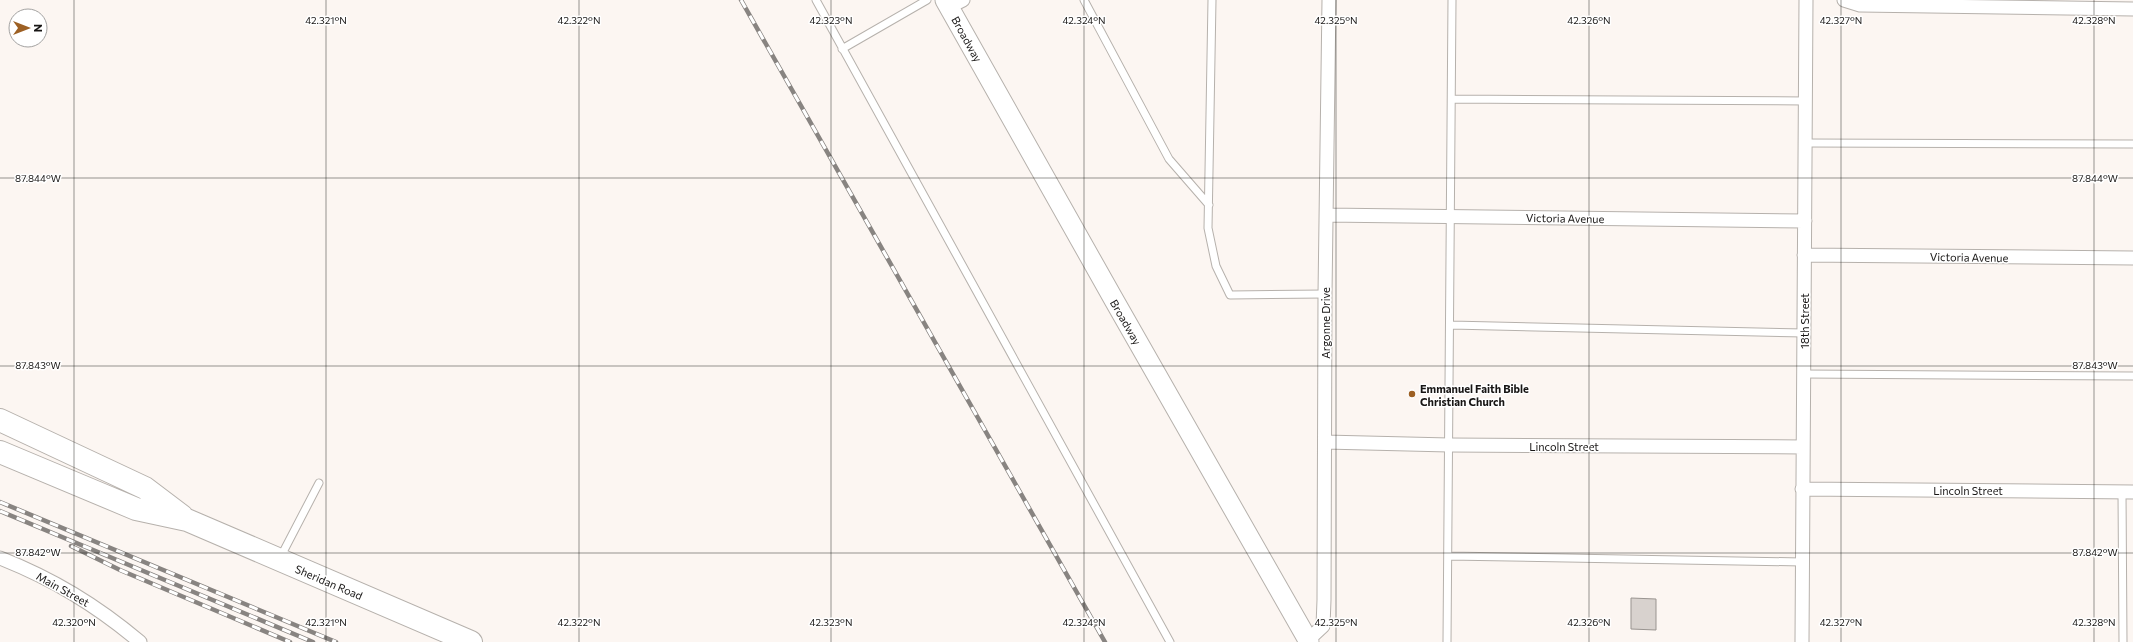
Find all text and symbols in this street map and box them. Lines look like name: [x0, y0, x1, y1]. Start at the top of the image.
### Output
north arrow: [8, 8, 48, 48]
text: 42.321°N: [305, 14, 347, 26]
text: 42.322°N: [558, 14, 600, 26]
text: 42.323°N: [810, 14, 852, 26]
street label: Broadway: [949, 14, 985, 64]
text: 42.324°N: [1062, 14, 1106, 26]
text: 42.325°N: [1315, 14, 1357, 26]
text: 42.326°N: [1567, 14, 1611, 26]
text: 42.327°N: [1820, 14, 1862, 26]
text: 42.328°N: [2072, 14, 2116, 26]
text: N: [32, 24, 45, 32]
text: 87.844°W: [15, 172, 61, 184]
text: 87.844°W: [2072, 172, 2118, 184]
street label: Victoria Avenue: [1526, 211, 1605, 225]
street label: Victoria Avenue: [1930, 250, 2009, 264]
street label: Argonne Drive: [1319, 287, 1332, 359]
street label: 18th Street: [1798, 293, 1811, 349]
street label: Broadway: [1108, 297, 1144, 347]
text: 87.843°W: [15, 359, 61, 371]
text: 87.843°W: [2072, 359, 2118, 371]
place label: Emmanuel Faith Bible Christian Church: [1420, 382, 1529, 408]
marker: Emmanuel Faith Bible Christian Church: [1407, 389, 1417, 399]
street label: Lincoln Street: [1529, 440, 1599, 453]
street label: Lincoln Street: [1933, 484, 2003, 497]
text: 87.842°W: [15, 546, 61, 558]
text: 87.842°W: [2072, 546, 2118, 558]
street label: Sheridan Road: [293, 562, 365, 602]
street label: Main Street: [34, 569, 92, 609]
text: 42.320°N: [52, 616, 96, 628]
text: 42.321°N: [305, 616, 347, 628]
text: 42.322°N: [558, 616, 600, 628]
text: 42.323°N: [810, 616, 852, 628]
text: 42.324°N: [1062, 616, 1106, 628]
text: 42.325°N: [1315, 616, 1357, 628]
text: 42.326°N: [1567, 616, 1611, 628]
text: 42.327°N: [1820, 616, 1862, 628]
text: 42.328°N: [2072, 616, 2116, 628]

